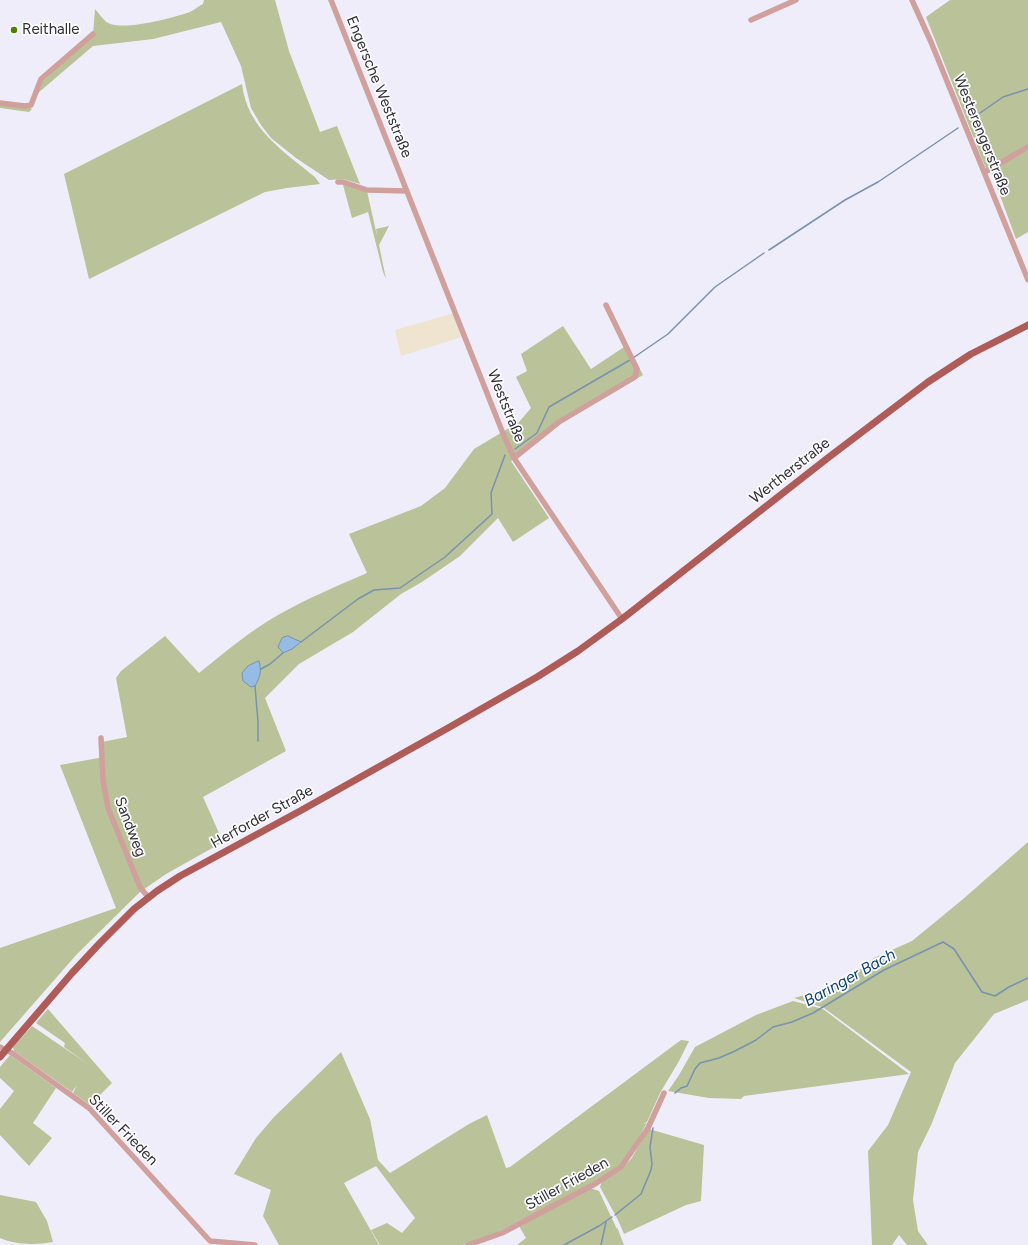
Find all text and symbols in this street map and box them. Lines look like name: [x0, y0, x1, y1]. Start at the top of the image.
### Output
street label: Engersche Weststraße: [342, 13, 416, 161]
place label: Reithalle: [22, 21, 80, 39]
marker: Reithalle: [9, 25, 19, 35]
street label: Westerengerstraße: [950, 72, 1014, 198]
street label: Weststraße: [483, 367, 529, 445]
street label: Wertherstraße: [746, 434, 834, 508]
street label: Herforder Straße: [208, 782, 316, 852]
street label: Sandweg: [110, 795, 150, 859]
water label: Baringer Bach: [801, 945, 899, 1011]
street label: Stiller Frieden: [85, 1091, 161, 1169]
street label: Stiller Frieden: [522, 1154, 612, 1214]

